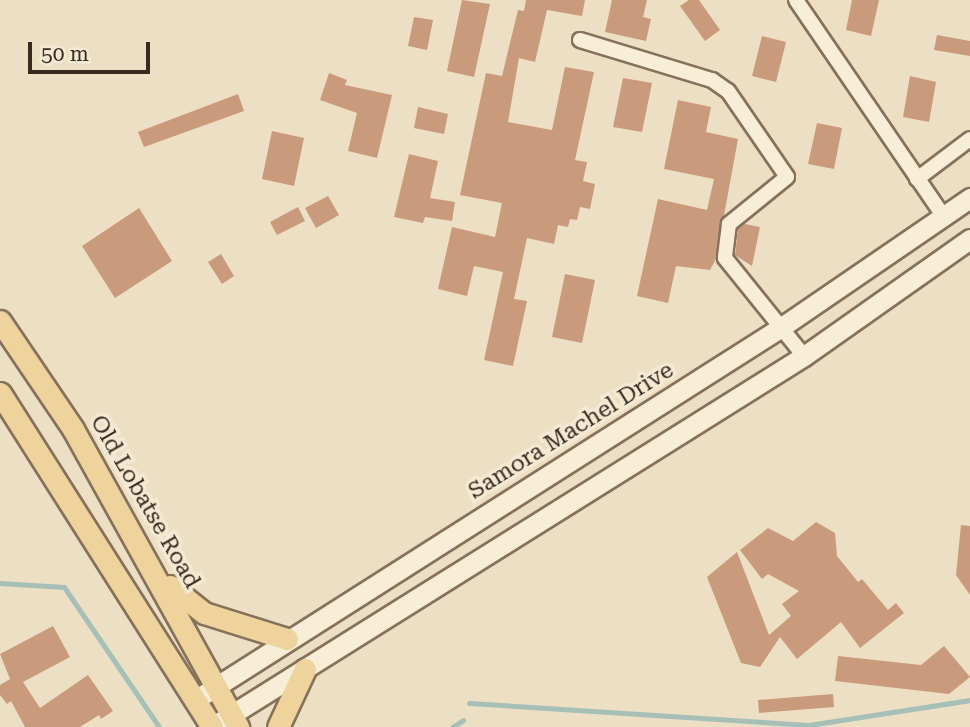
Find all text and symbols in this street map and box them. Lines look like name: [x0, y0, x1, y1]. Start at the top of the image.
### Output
scale bar: [32, 28, 154, 72]
text: 50 m: [41, 42, 89, 66]
street label: Samora Machel Drive: [463, 357, 679, 505]
street label: Old Lobatse Road: [84, 410, 206, 594]

